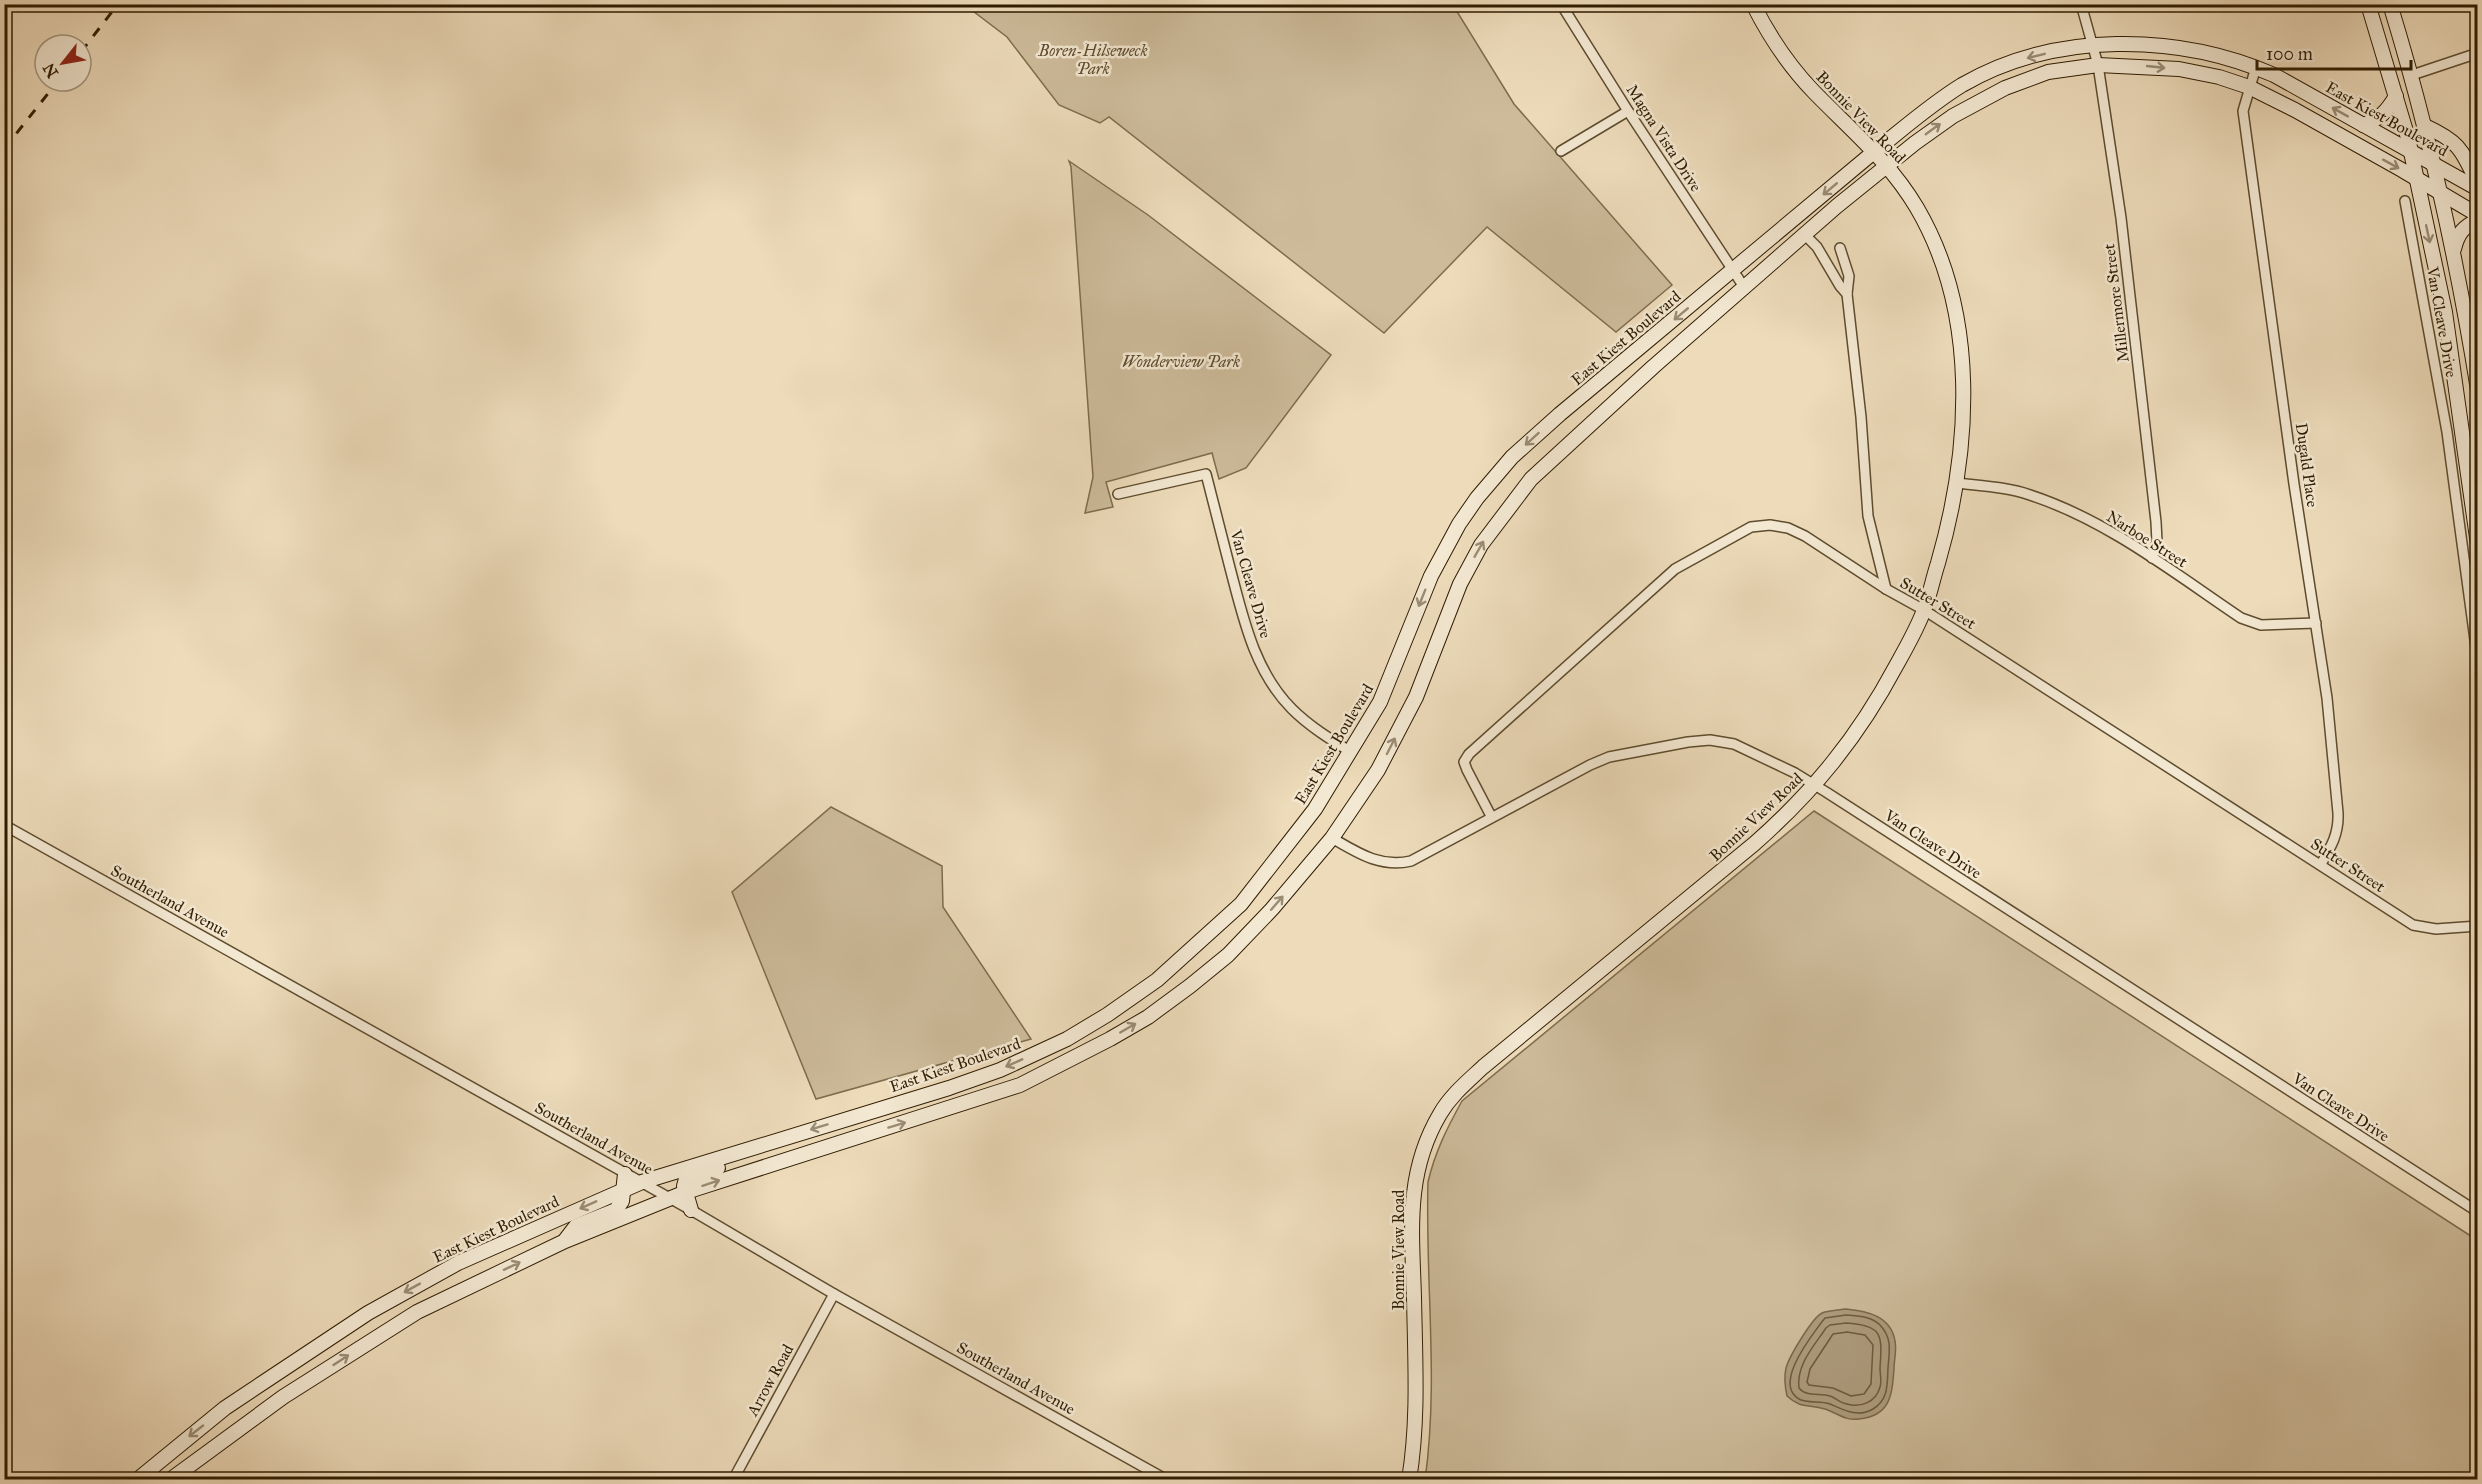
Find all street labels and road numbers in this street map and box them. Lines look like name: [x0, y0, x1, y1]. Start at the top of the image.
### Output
street label: Bonnie View Road: [1812, 67, 1910, 167]
street label: East Kiest Boulevard: [2322, 77, 2452, 161]
street label: Magna Vista Drive: [1621, 81, 1706, 196]
street label: Millermore Street: [2099, 242, 2133, 363]
street label: Van Cleave Drive: [2423, 264, 2461, 379]
street label: East Kiest Boulevard: [1567, 287, 1685, 389]
street label: Dugald Place: [2291, 422, 2322, 509]
street label: Narboe Street: [2103, 507, 2191, 572]
street label: Van Cleave Drive: [1226, 527, 1276, 641]
street label: Sutter Street: [1897, 573, 1980, 633]
street label: East Kiest Boulevard: [1291, 680, 1377, 808]
street label: Bonnie View Road: [1705, 769, 1807, 865]
street label: Van Cleave Drive: [1880, 805, 1985, 883]
street label: Sutter Street: [2307, 834, 2389, 896]
street label: Southerland Avenue: [108, 861, 233, 942]
street label: East Kiest Boulevard: [887, 1034, 1023, 1096]
street label: Van Cleave Drive: [2288, 1068, 2393, 1146]
street label: Southerland Avenue: [532, 1098, 657, 1179]
street label: Bonnie View Road: [1389, 1190, 1408, 1310]
street label: East Kiest Boulevard: [430, 1191, 562, 1267]
street label: Southerland Avenue: [954, 1338, 1079, 1419]
street label: Arrow Road: [742, 1341, 797, 1420]

